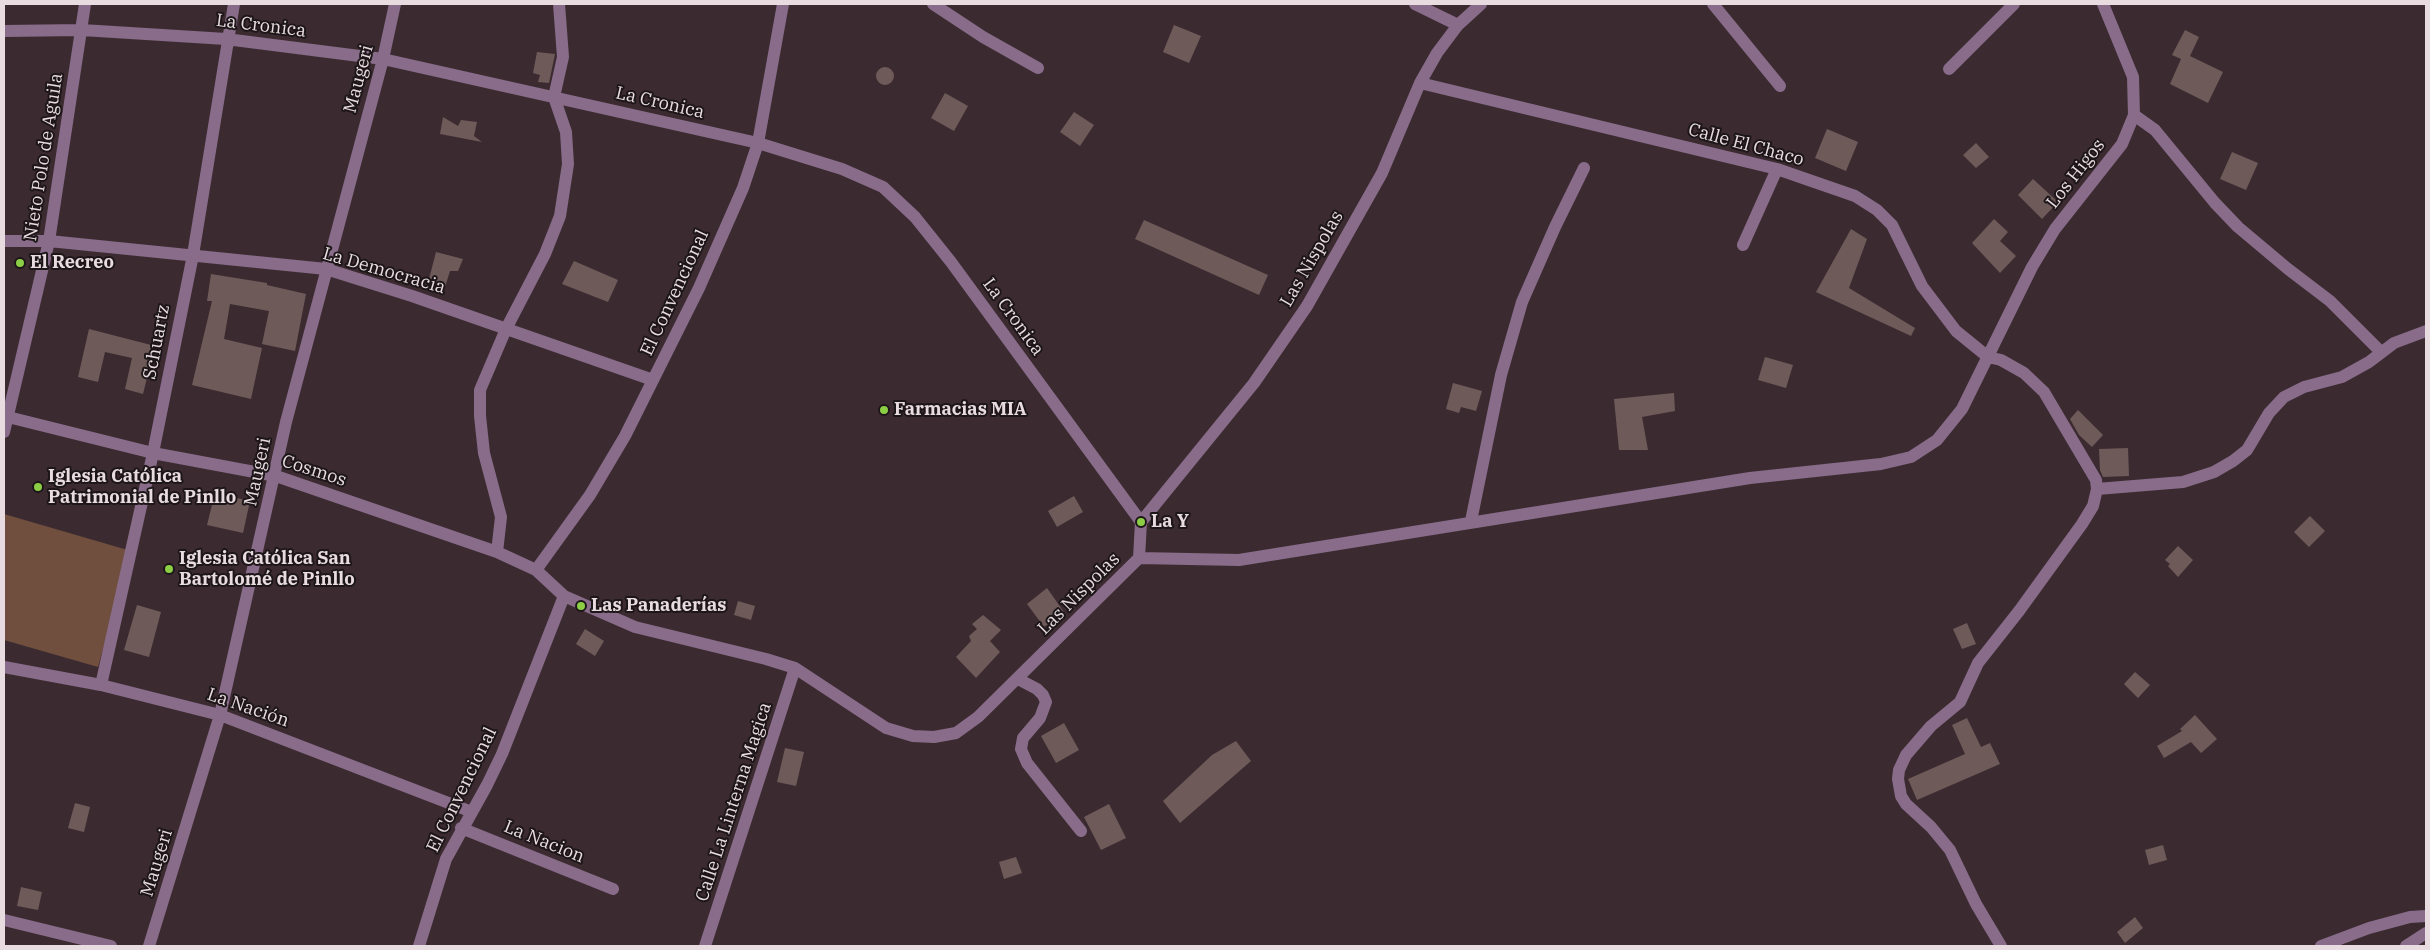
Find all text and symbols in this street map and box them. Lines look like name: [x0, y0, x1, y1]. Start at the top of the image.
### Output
street label: La Cronica: [215, 10, 307, 42]
street label: Maugeri: [340, 43, 378, 115]
street label: Nieto Polo de Aguila: [20, 71, 68, 243]
street label: La Cronica: [613, 82, 707, 124]
street label: Calle El Chaco: [1686, 119, 1806, 171]
street label: Los Higos: [2042, 135, 2110, 213]
street label: Las Nispolas: [1276, 207, 1348, 311]
street label: El Convencional: [636, 227, 714, 359]
street label: La Democracia: [320, 243, 448, 299]
place label: El Recreo: [30, 252, 114, 274]
marker: El Recreo: [14, 257, 26, 269]
street label: La Cronica: [978, 274, 1048, 360]
street label: Schuartz: [139, 303, 175, 381]
place label: Farmacias MIA: [894, 399, 1027, 421]
marker: Farmacias MIA: [878, 404, 890, 416]
street label: Maugeri: [240, 436, 276, 508]
street label: Cosmos: [279, 450, 349, 492]
place label: Iglesia Católica Patrimonial de Pinllo: [48, 466, 236, 508]
marker: Iglesia Católica Patrimonial de Pinllo: [32, 481, 44, 493]
place label: La Y: [1151, 511, 1189, 533]
marker: La Y: [1135, 516, 1147, 528]
place label: Iglesia Católica San Bartolomé de Pinllo: [179, 548, 355, 590]
street label: Las Nispolas: [1033, 548, 1125, 640]
marker: Iglesia Católica San Bartolomé de Pinllo: [163, 563, 175, 575]
place label: Las Panaderías: [591, 595, 726, 617]
marker: Las Panaderías: [575, 600, 587, 612]
street label: La Nación: [204, 684, 292, 732]
street label: Calle La Linterna Magica: [692, 700, 776, 904]
street label: El Convencional: [422, 724, 502, 856]
street label: La Nacion: [501, 816, 587, 868]
street label: Maugeri: [137, 827, 177, 899]

